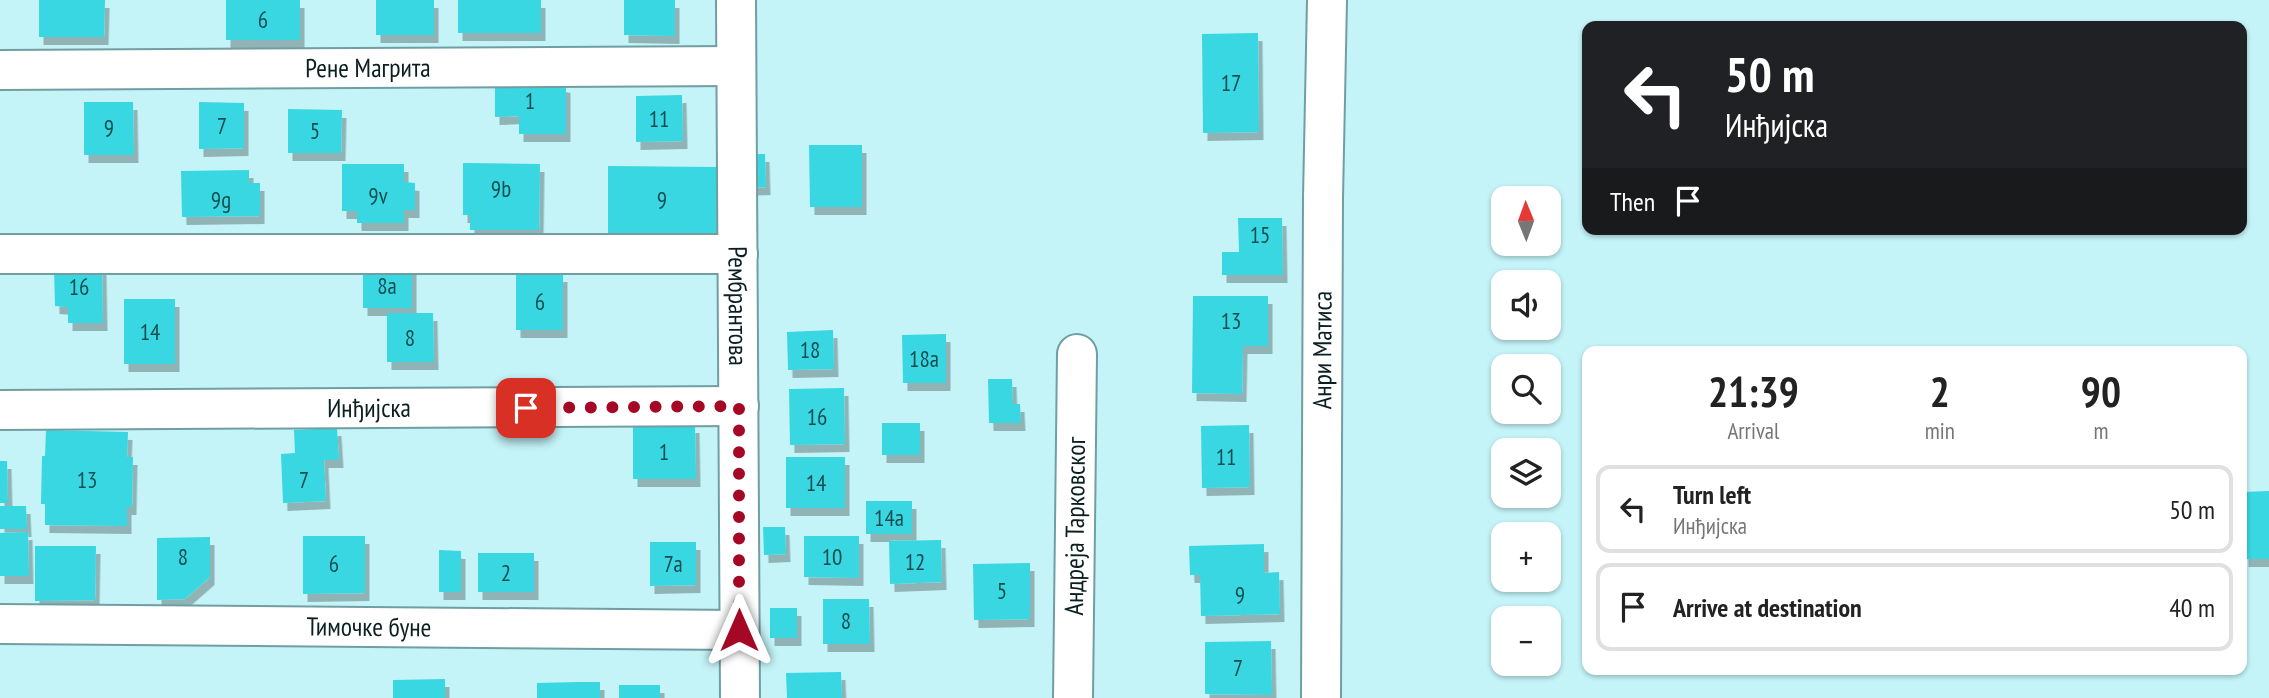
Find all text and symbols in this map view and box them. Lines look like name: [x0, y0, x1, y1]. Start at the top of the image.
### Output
house number: 6: [258, 5, 268, 34]
text: 50 m: [1725, 42, 1814, 106]
icon: left: [1610, 49, 1701, 140]
street label: Рене Магрита: [305, 51, 431, 84]
house number: 17: [1221, 68, 1241, 97]
house number: 1: [525, 86, 535, 115]
house number: 11: [649, 104, 669, 133]
text: Инђијска: [1725, 104, 1828, 146]
house number: 7: [217, 111, 227, 140]
house number: 9: [104, 113, 114, 142]
house number: 5: [310, 116, 320, 145]
house number: 9b: [491, 174, 511, 203]
house number: 9v: [368, 181, 388, 210]
icon: arrive: [1669, 182, 1707, 220]
house number: 9g: [211, 185, 231, 214]
house number: 9: [657, 185, 667, 214]
text: Then: [1610, 185, 1655, 218]
north arrow: [1491, 186, 1561, 256]
map controls: [1491, 186, 1561, 676]
house number: 15: [1250, 220, 1270, 249]
street label: Рембрантова: [721, 246, 755, 366]
button: sound: [1491, 270, 1561, 340]
house number: 8a: [377, 271, 397, 300]
house number: 16: [69, 272, 89, 301]
house number: 6: [535, 287, 545, 316]
street label: Анри Матиса: [1305, 291, 1339, 409]
house number: 13: [1221, 306, 1241, 335]
house number: 14: [140, 317, 160, 346]
house number: 8: [405, 323, 415, 352]
house number: 18: [800, 335, 820, 364]
house number: 18a: [909, 344, 939, 373]
button: search: [1491, 354, 1561, 424]
text: 21:39: [1708, 364, 1799, 419]
text: 2: [1930, 364, 1950, 419]
text: 90: [2081, 364, 2121, 419]
pin: [496, 378, 556, 438]
icon: arrive: [507, 389, 545, 427]
street label: Инђијска: [327, 391, 411, 424]
house number: 16: [807, 402, 827, 431]
text: Arrival: [1727, 416, 1779, 445]
text: min: [1925, 416, 1955, 445]
text: m: [2093, 416, 2108, 445]
street label: Андреја Тарковског: [1057, 436, 1092, 615]
house number: 1: [659, 437, 669, 466]
button: layers: [1491, 438, 1561, 508]
house number: 11: [1216, 442, 1236, 471]
house number: 13: [77, 465, 97, 494]
house number: 7: [299, 465, 309, 494]
house number: 14: [806, 468, 826, 497]
text: Turn left: [1673, 478, 1751, 511]
icon: left: [1614, 490, 1652, 528]
text: 50 m: [2169, 493, 2215, 526]
house number: 14a: [874, 503, 904, 532]
text: Инђијска: [1673, 511, 1747, 540]
button: +: [1491, 522, 1561, 592]
house number: 8: [178, 542, 188, 571]
house number: 10: [822, 542, 842, 571]
house number: 12: [905, 547, 925, 576]
house number: 6: [329, 549, 339, 578]
house number: 7a: [663, 549, 683, 578]
house number: 2: [501, 558, 511, 587]
house number: 5: [997, 576, 1007, 605]
house number: 9: [1235, 580, 1245, 609]
icon: arrive: [1614, 588, 1652, 626]
text: Arrive at destination: [1673, 591, 1862, 624]
text: 40 m: [2169, 591, 2215, 624]
position arrow: [702, 593, 776, 667]
house number: 8: [841, 606, 851, 635]
button: −: [1491, 606, 1561, 676]
street label: Тимочке буне: [306, 609, 432, 644]
house number: 7: [1233, 653, 1243, 682]

